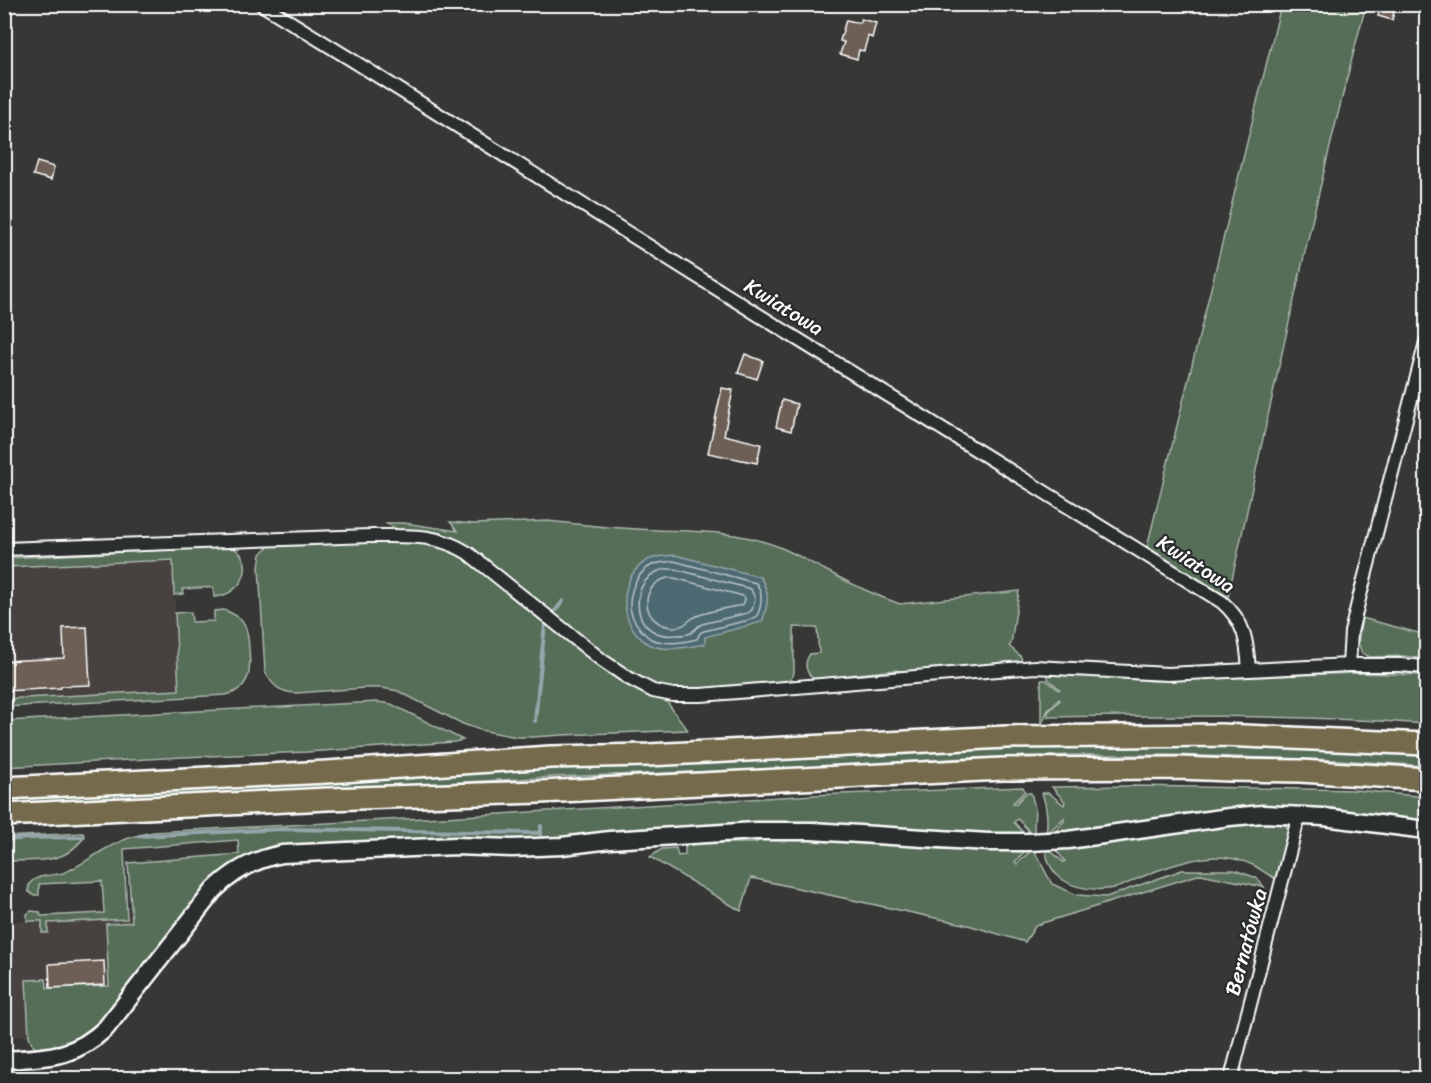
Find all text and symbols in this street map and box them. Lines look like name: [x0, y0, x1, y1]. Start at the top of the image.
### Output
street label: Kwiatowa: [737, 268, 832, 347]
street label: Kwiatowa: [1149, 524, 1244, 604]
street label: Bernatówka: [1213, 884, 1279, 1000]

